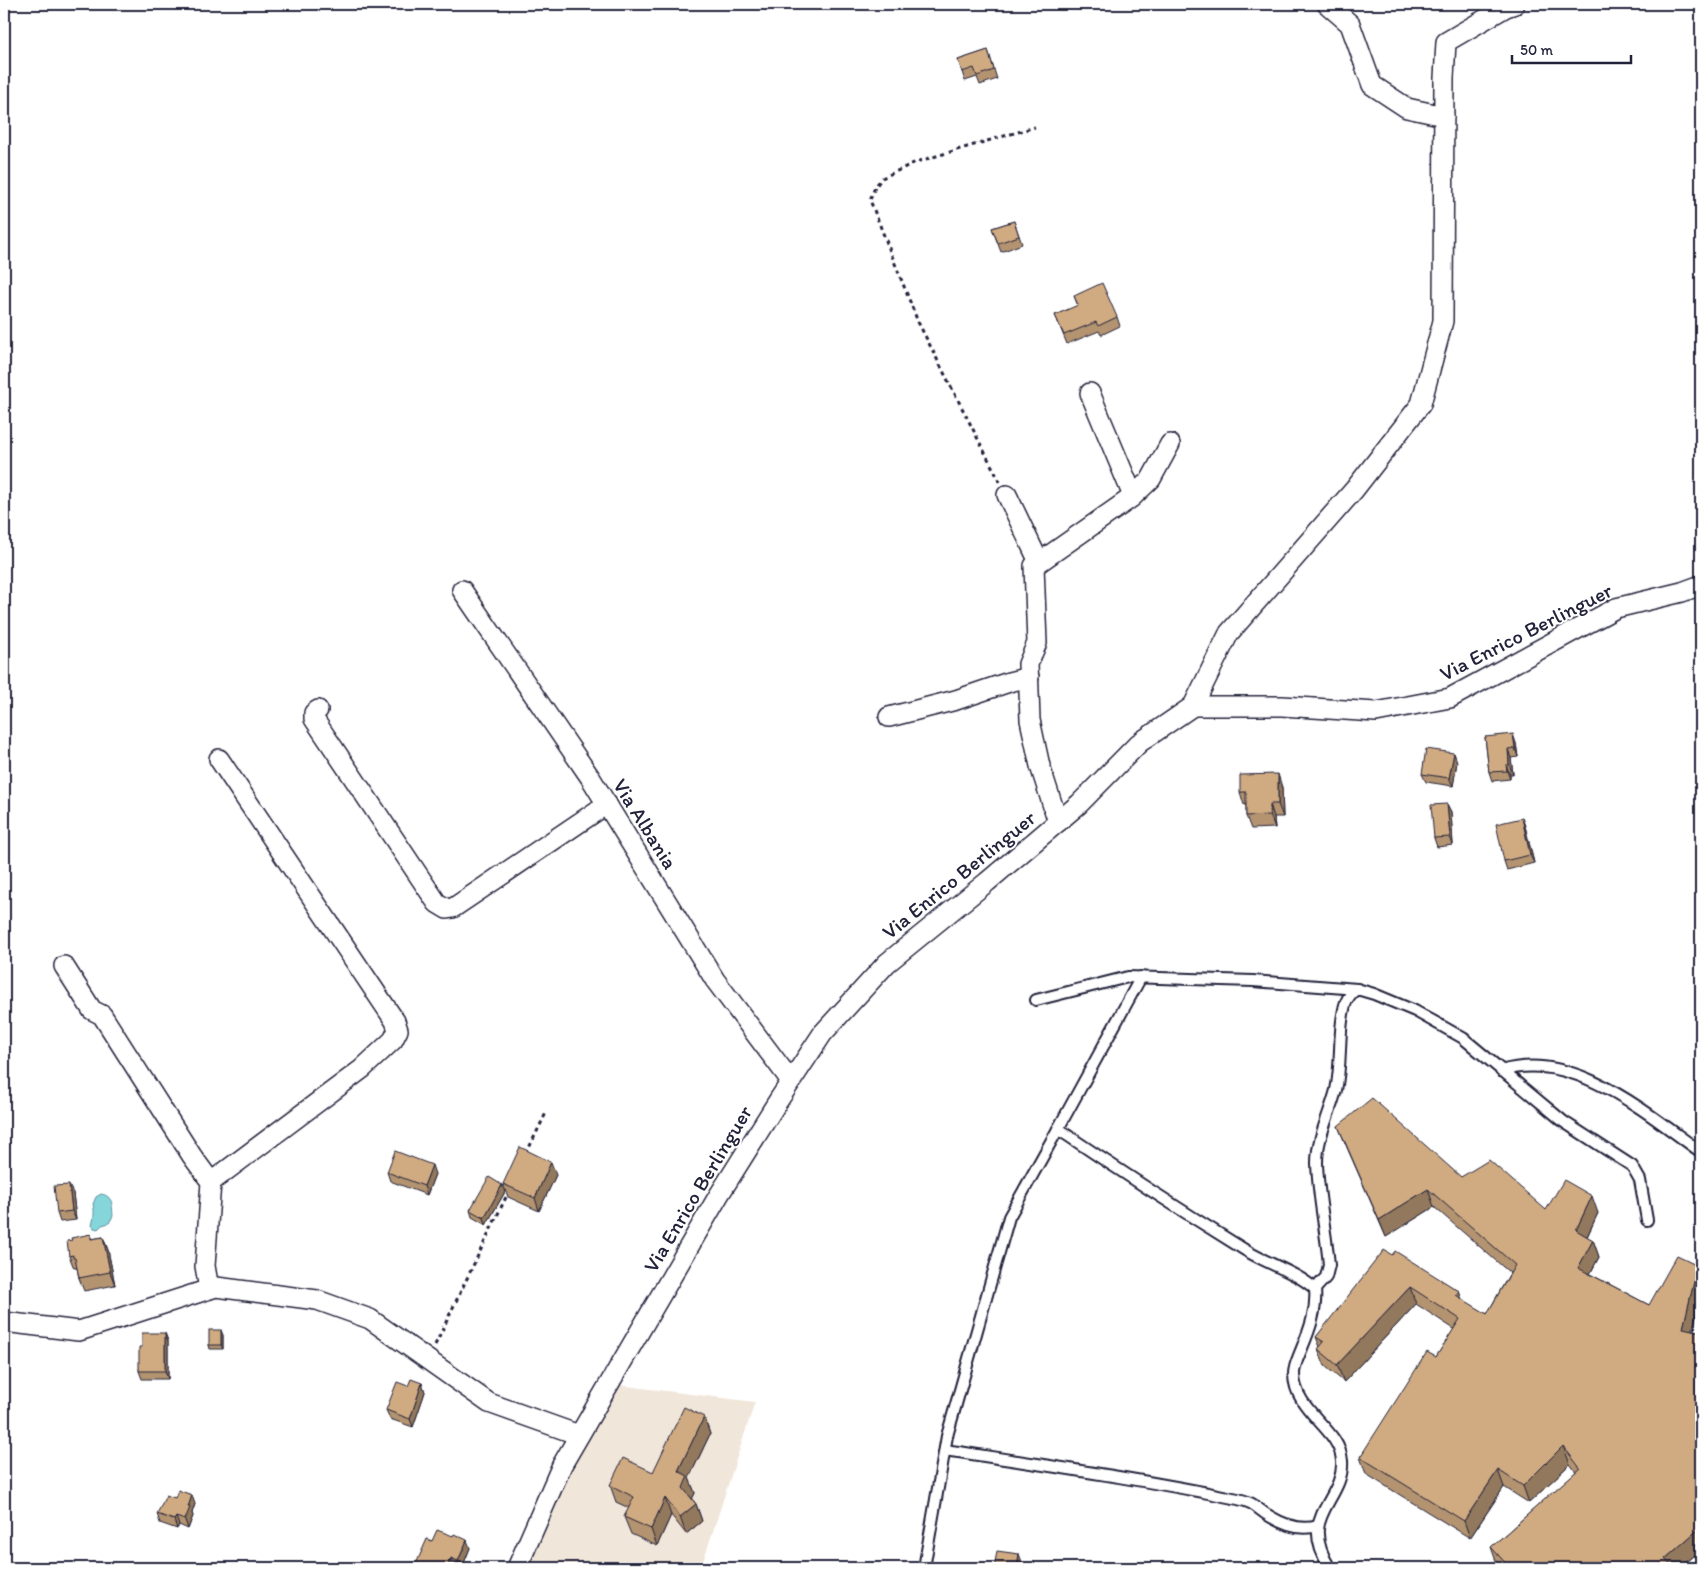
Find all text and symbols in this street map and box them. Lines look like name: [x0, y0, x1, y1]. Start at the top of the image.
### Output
scale bar: [1512, 32, 1631, 64]
text: 50 m: [1520, 41, 1553, 59]
street label: Via Enrico Berlinguer: [1435, 577, 1616, 686]
street label: Via Albania: [608, 774, 683, 873]
street label: Via Enrico Berlinguer: [877, 805, 1040, 944]
street label: Via Enrico Berlinguer: [638, 1101, 757, 1277]

